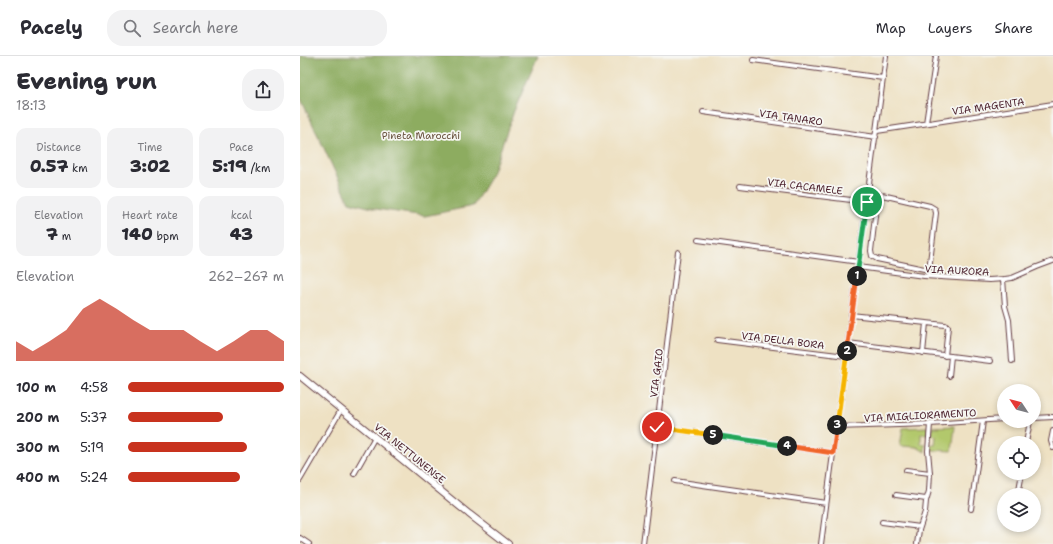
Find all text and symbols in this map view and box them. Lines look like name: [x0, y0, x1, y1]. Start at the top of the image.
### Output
search box: [107, 10, 387, 46]
text: Pacely: [20, 15, 83, 40]
icon: search: [121, 17, 143, 39]
text: Search here: [153, 18, 239, 38]
text: Map: [876, 19, 906, 37]
text: Layers: [928, 19, 972, 37]
text: Share: [994, 19, 1033, 37]
text: Evening run: [16, 67, 157, 96]
button: share: [242, 69, 284, 111]
street label: VIA MAGENTA: [951, 95, 1025, 118]
text: 18:13: [16, 97, 46, 114]
street label: VIA TANARO: [758, 107, 823, 128]
park label: Pineta Marocchi: [382, 129, 460, 142]
text: Distance: [36, 140, 81, 155]
text: Time: [137, 140, 163, 155]
text: Pace: [229, 140, 253, 155]
text: 0.57: [30, 155, 68, 177]
text: 3:02: [130, 155, 170, 177]
text: 5:19: [212, 155, 247, 177]
text: km: [68, 161, 88, 176]
text: /km: [247, 161, 270, 176]
street label: VIA CACAMELE: [767, 175, 843, 198]
pin: [850, 185, 884, 219]
icon: arrive: [856, 191, 878, 213]
text: Elevation: [34, 208, 83, 223]
text: Heart rate: [122, 208, 178, 223]
text: kcal: [231, 208, 252, 223]
text: 7: [46, 223, 58, 245]
text: 140: [121, 223, 153, 245]
text: 43: [230, 223, 253, 245]
text: m: [58, 229, 71, 244]
text: bpm: [153, 229, 179, 244]
street label: VIA AURORA: [924, 262, 990, 279]
pin: 1: [847, 266, 867, 286]
text: Elevation: [16, 268, 74, 285]
text: 262–267 m: [208, 268, 284, 285]
text: 1: [854, 268, 860, 283]
street label: VIA DELLA BORA: [741, 329, 825, 352]
pin: 2: [837, 341, 857, 361]
text: 2: [843, 343, 851, 358]
street label: VIA GAIO: [647, 348, 666, 398]
text: 100 m: [16, 379, 56, 396]
text: 4:58: [80, 379, 109, 396]
north arrow: [997, 384, 1041, 428]
map controls: [997, 384, 1041, 532]
street label: VIA MIGLIORAMENTO: [864, 406, 976, 425]
text: 200 m: [16, 409, 59, 426]
text: 5:37: [80, 409, 107, 426]
pin: [640, 410, 674, 444]
pin: 3: [827, 415, 847, 435]
icon: check: [646, 416, 668, 438]
text: 3: [833, 417, 841, 432]
street label: VIA NETTUNENSE: [371, 421, 448, 486]
pin: 5: [703, 425, 723, 445]
text: 5: [710, 427, 716, 442]
pin: 4: [777, 436, 797, 456]
button: locate: [997, 436, 1041, 480]
text: 4: [783, 438, 791, 453]
text: 300 m: [16, 439, 60, 456]
text: 5:19: [80, 439, 104, 456]
text: 400 m: [16, 469, 60, 486]
text: 5:24: [80, 469, 108, 486]
button: layers: [997, 488, 1041, 532]

